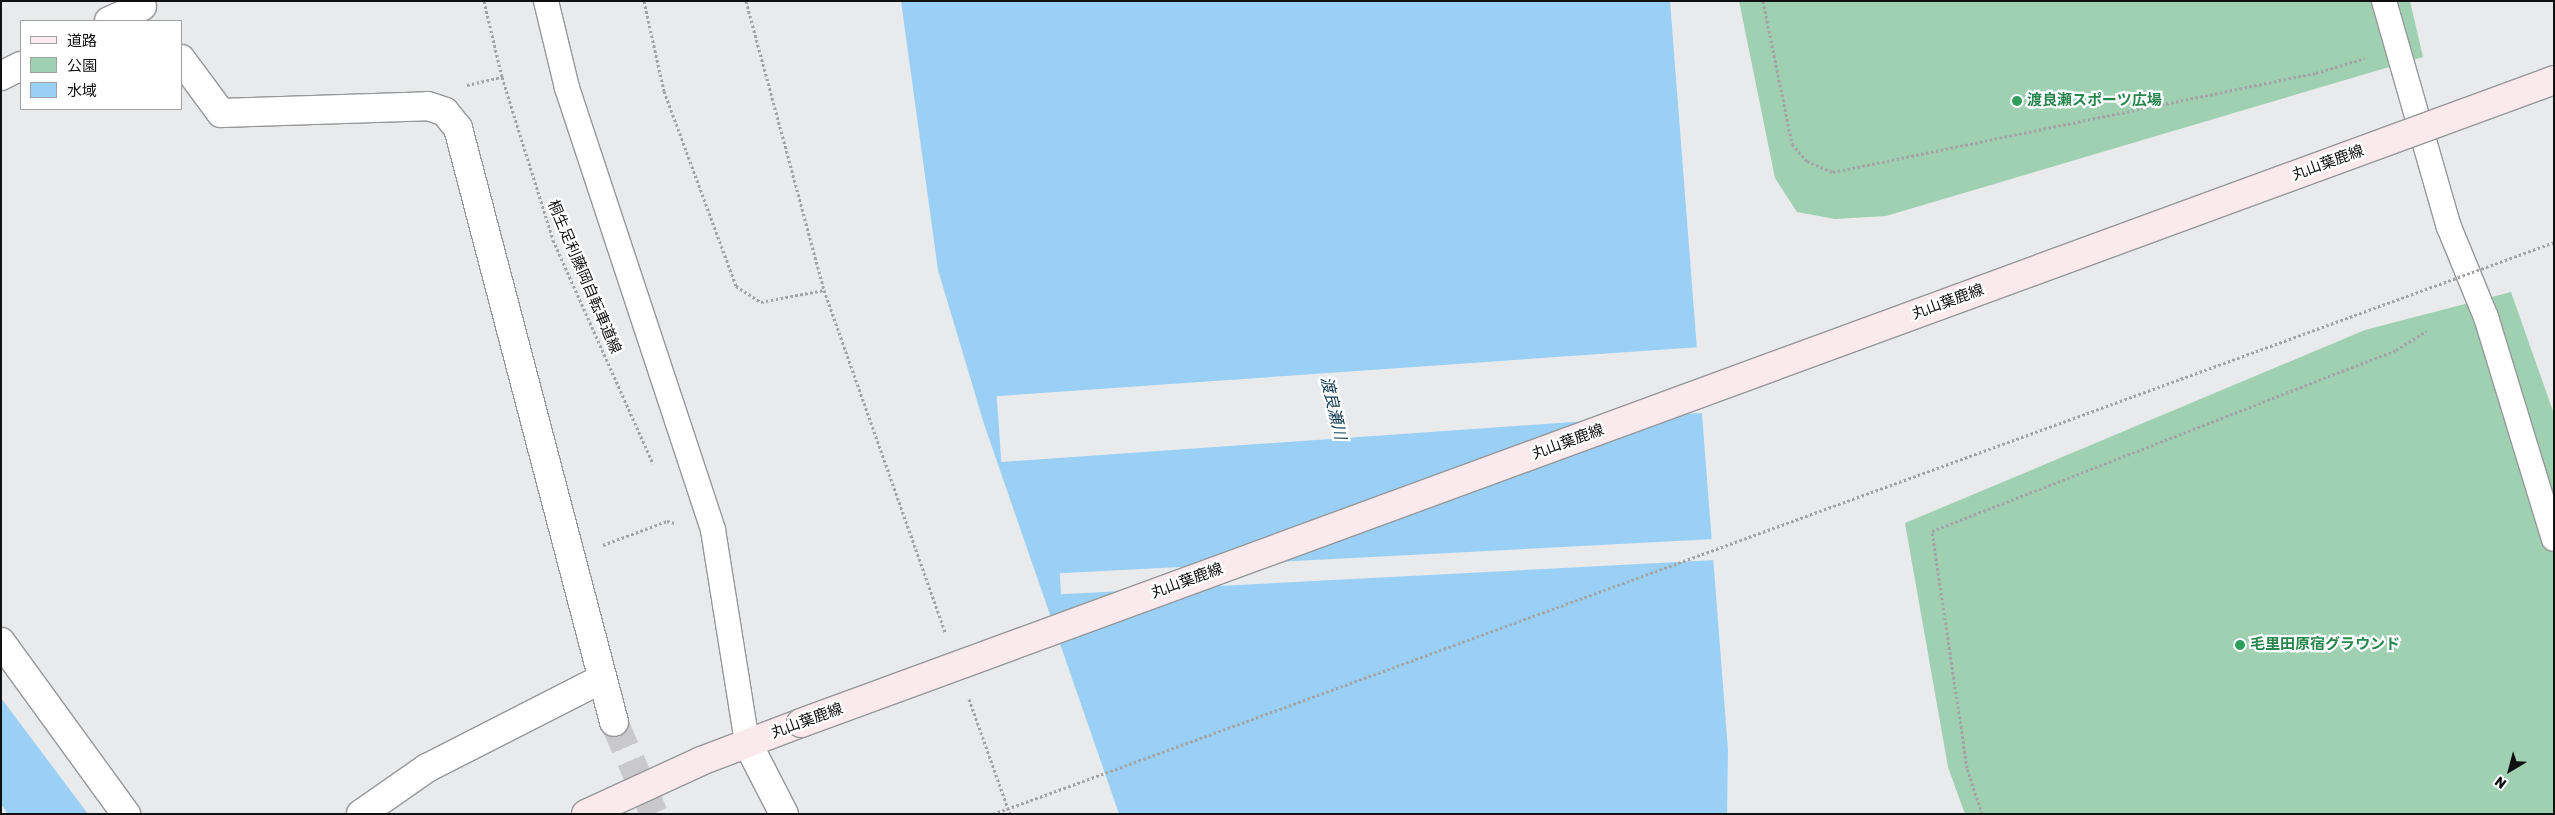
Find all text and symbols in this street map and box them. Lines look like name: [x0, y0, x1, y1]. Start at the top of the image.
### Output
legend: [20, 20, 182, 110]
text: 道路: [67, 32, 97, 50]
text: 公園: [67, 57, 97, 75]
text: 水域: [67, 82, 97, 100]
place label: 渡良瀬スポーツ広場: [2027, 92, 2162, 110]
marker: 渡良瀬スポーツ広場: [2011, 95, 2023, 107]
street label: 丸山葉鹿線: [2290, 142, 2366, 184]
street label: 桐生足利藤岡自転車道線: [543, 198, 625, 356]
street label: 丸山葉鹿線: [1910, 281, 1986, 323]
water label: 渡良瀬川: [1316, 375, 1350, 441]
street label: 丸山葉鹿線: [1530, 421, 1606, 463]
street label: 丸山葉鹿線: [1149, 560, 1225, 602]
place label: 毛里田原宿グラウンド: [2250, 636, 2400, 654]
marker: 毛里田原宿グラウンド: [2234, 639, 2246, 651]
street label: 丸山葉鹿線: [769, 700, 845, 742]
north arrow: [2485, 745, 2535, 795]
text: N: [2492, 773, 2510, 792]

